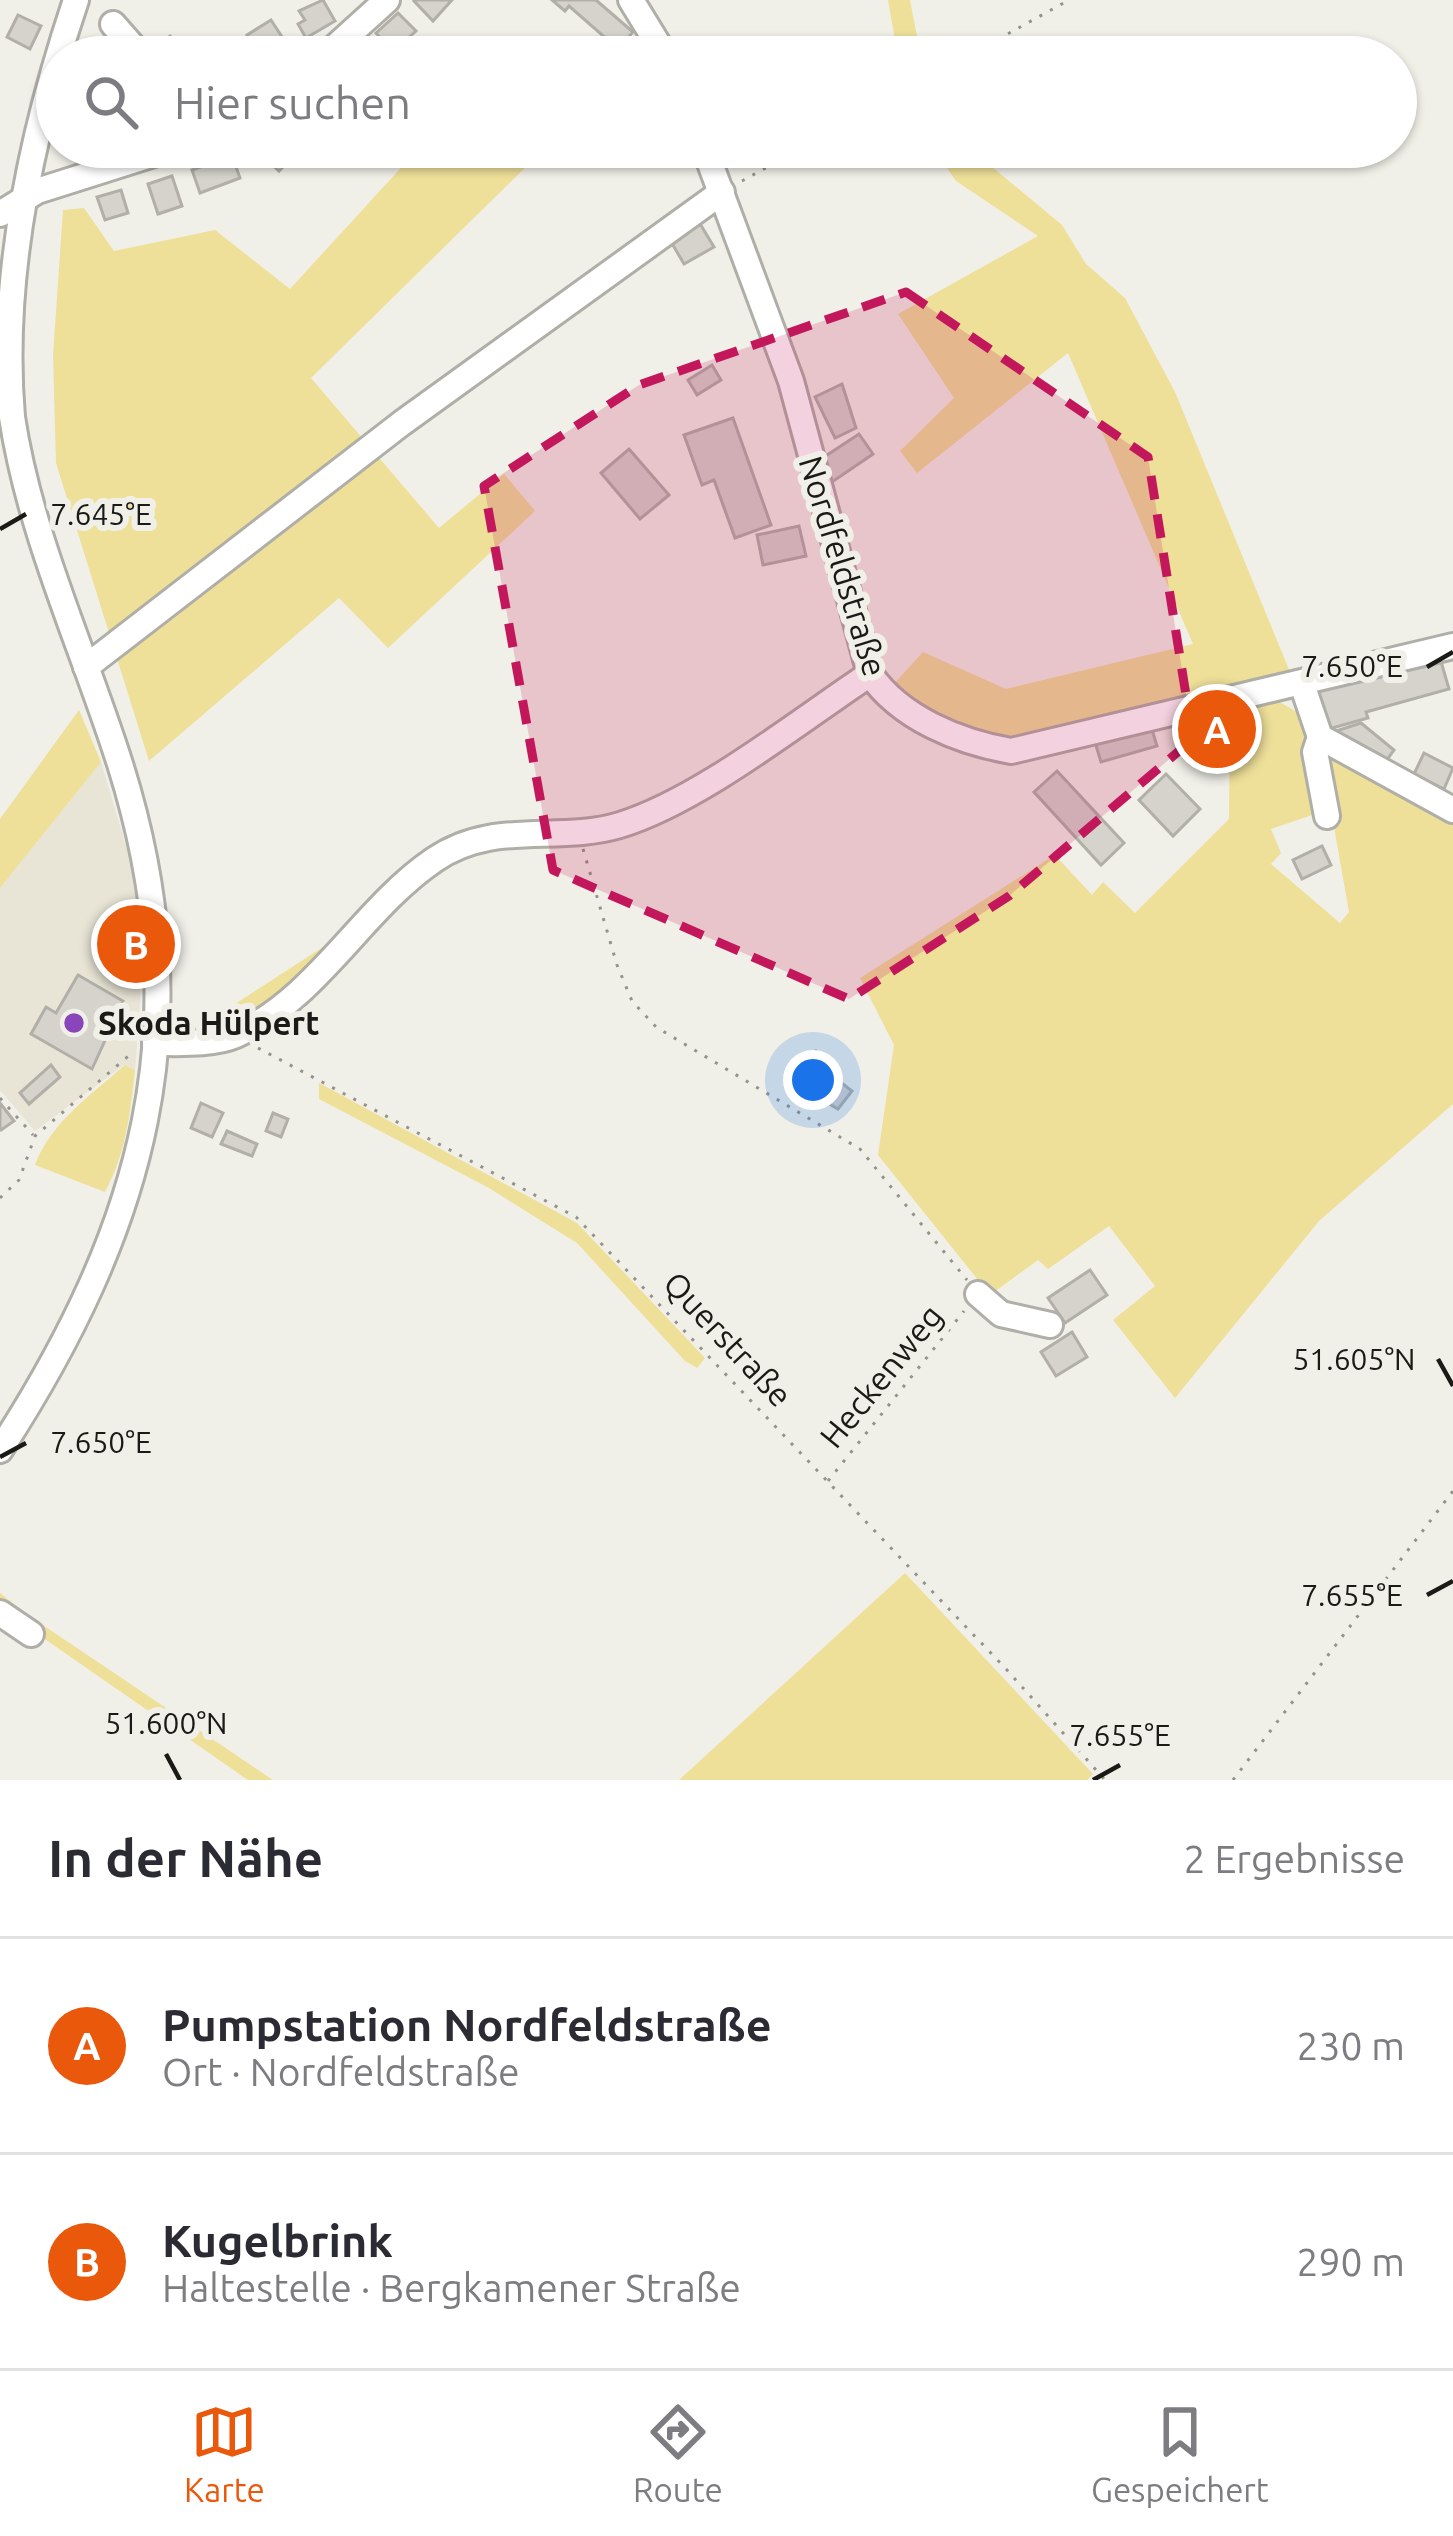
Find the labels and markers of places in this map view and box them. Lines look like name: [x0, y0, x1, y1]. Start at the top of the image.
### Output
pin: A: [1178, 684, 1256, 774]
pin: B: [97, 899, 175, 989]
place label: Skoda Hülpert: [98, 1004, 319, 1041]
marker: Skoda Hülpert: [61, 1010, 87, 1036]

